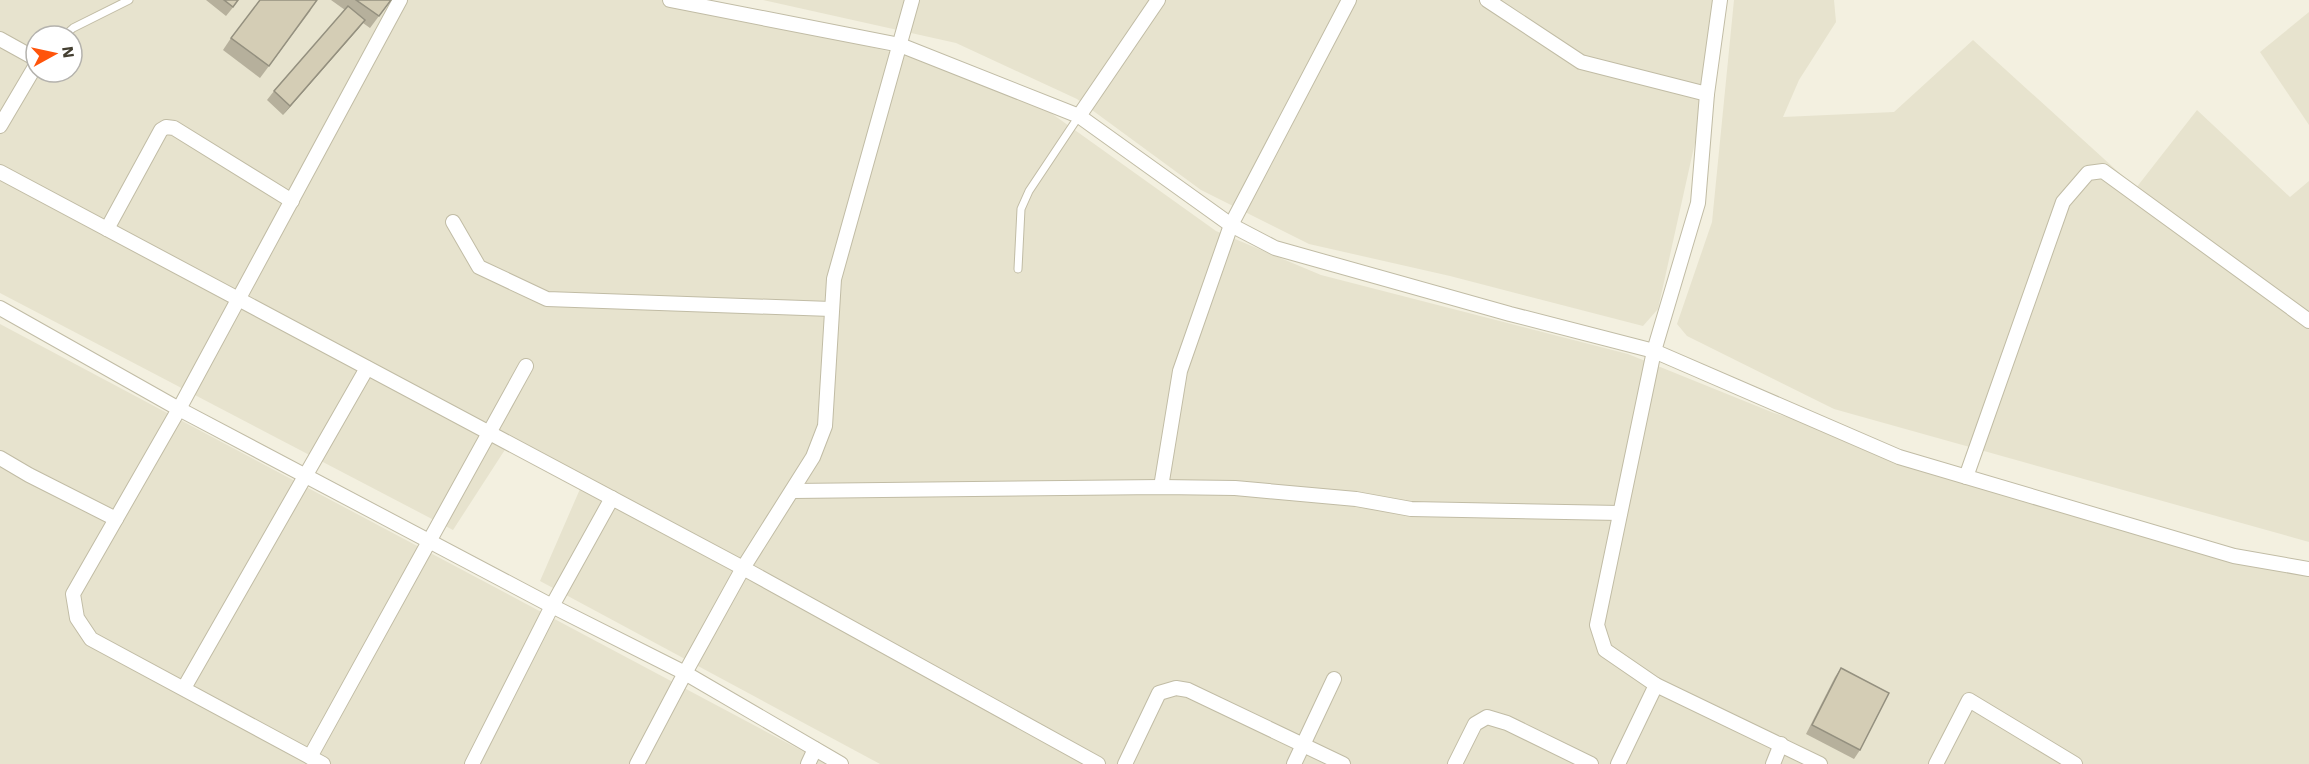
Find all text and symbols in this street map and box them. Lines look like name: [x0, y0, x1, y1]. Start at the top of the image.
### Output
north arrow: [24, 24, 84, 84]
text: N: [58, 45, 79, 59]

